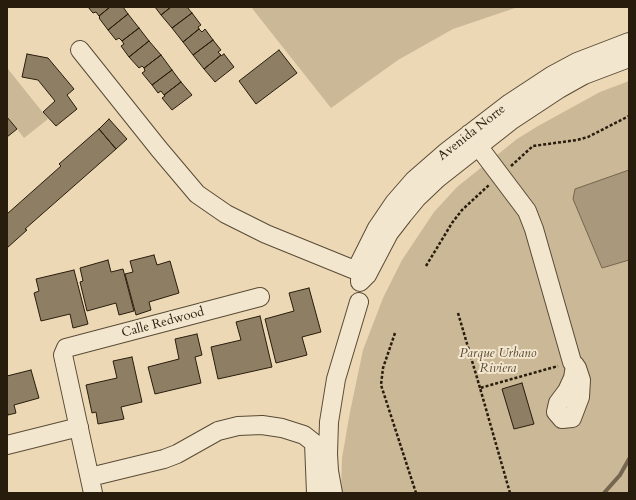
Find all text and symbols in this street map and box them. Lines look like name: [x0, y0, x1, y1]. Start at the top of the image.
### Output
street label: Avenida Norte: [435, 102, 509, 164]
street label: Calle Redwood: [120, 304, 206, 342]
park label: Parque Urbano Riviera: [459, 346, 537, 377]

